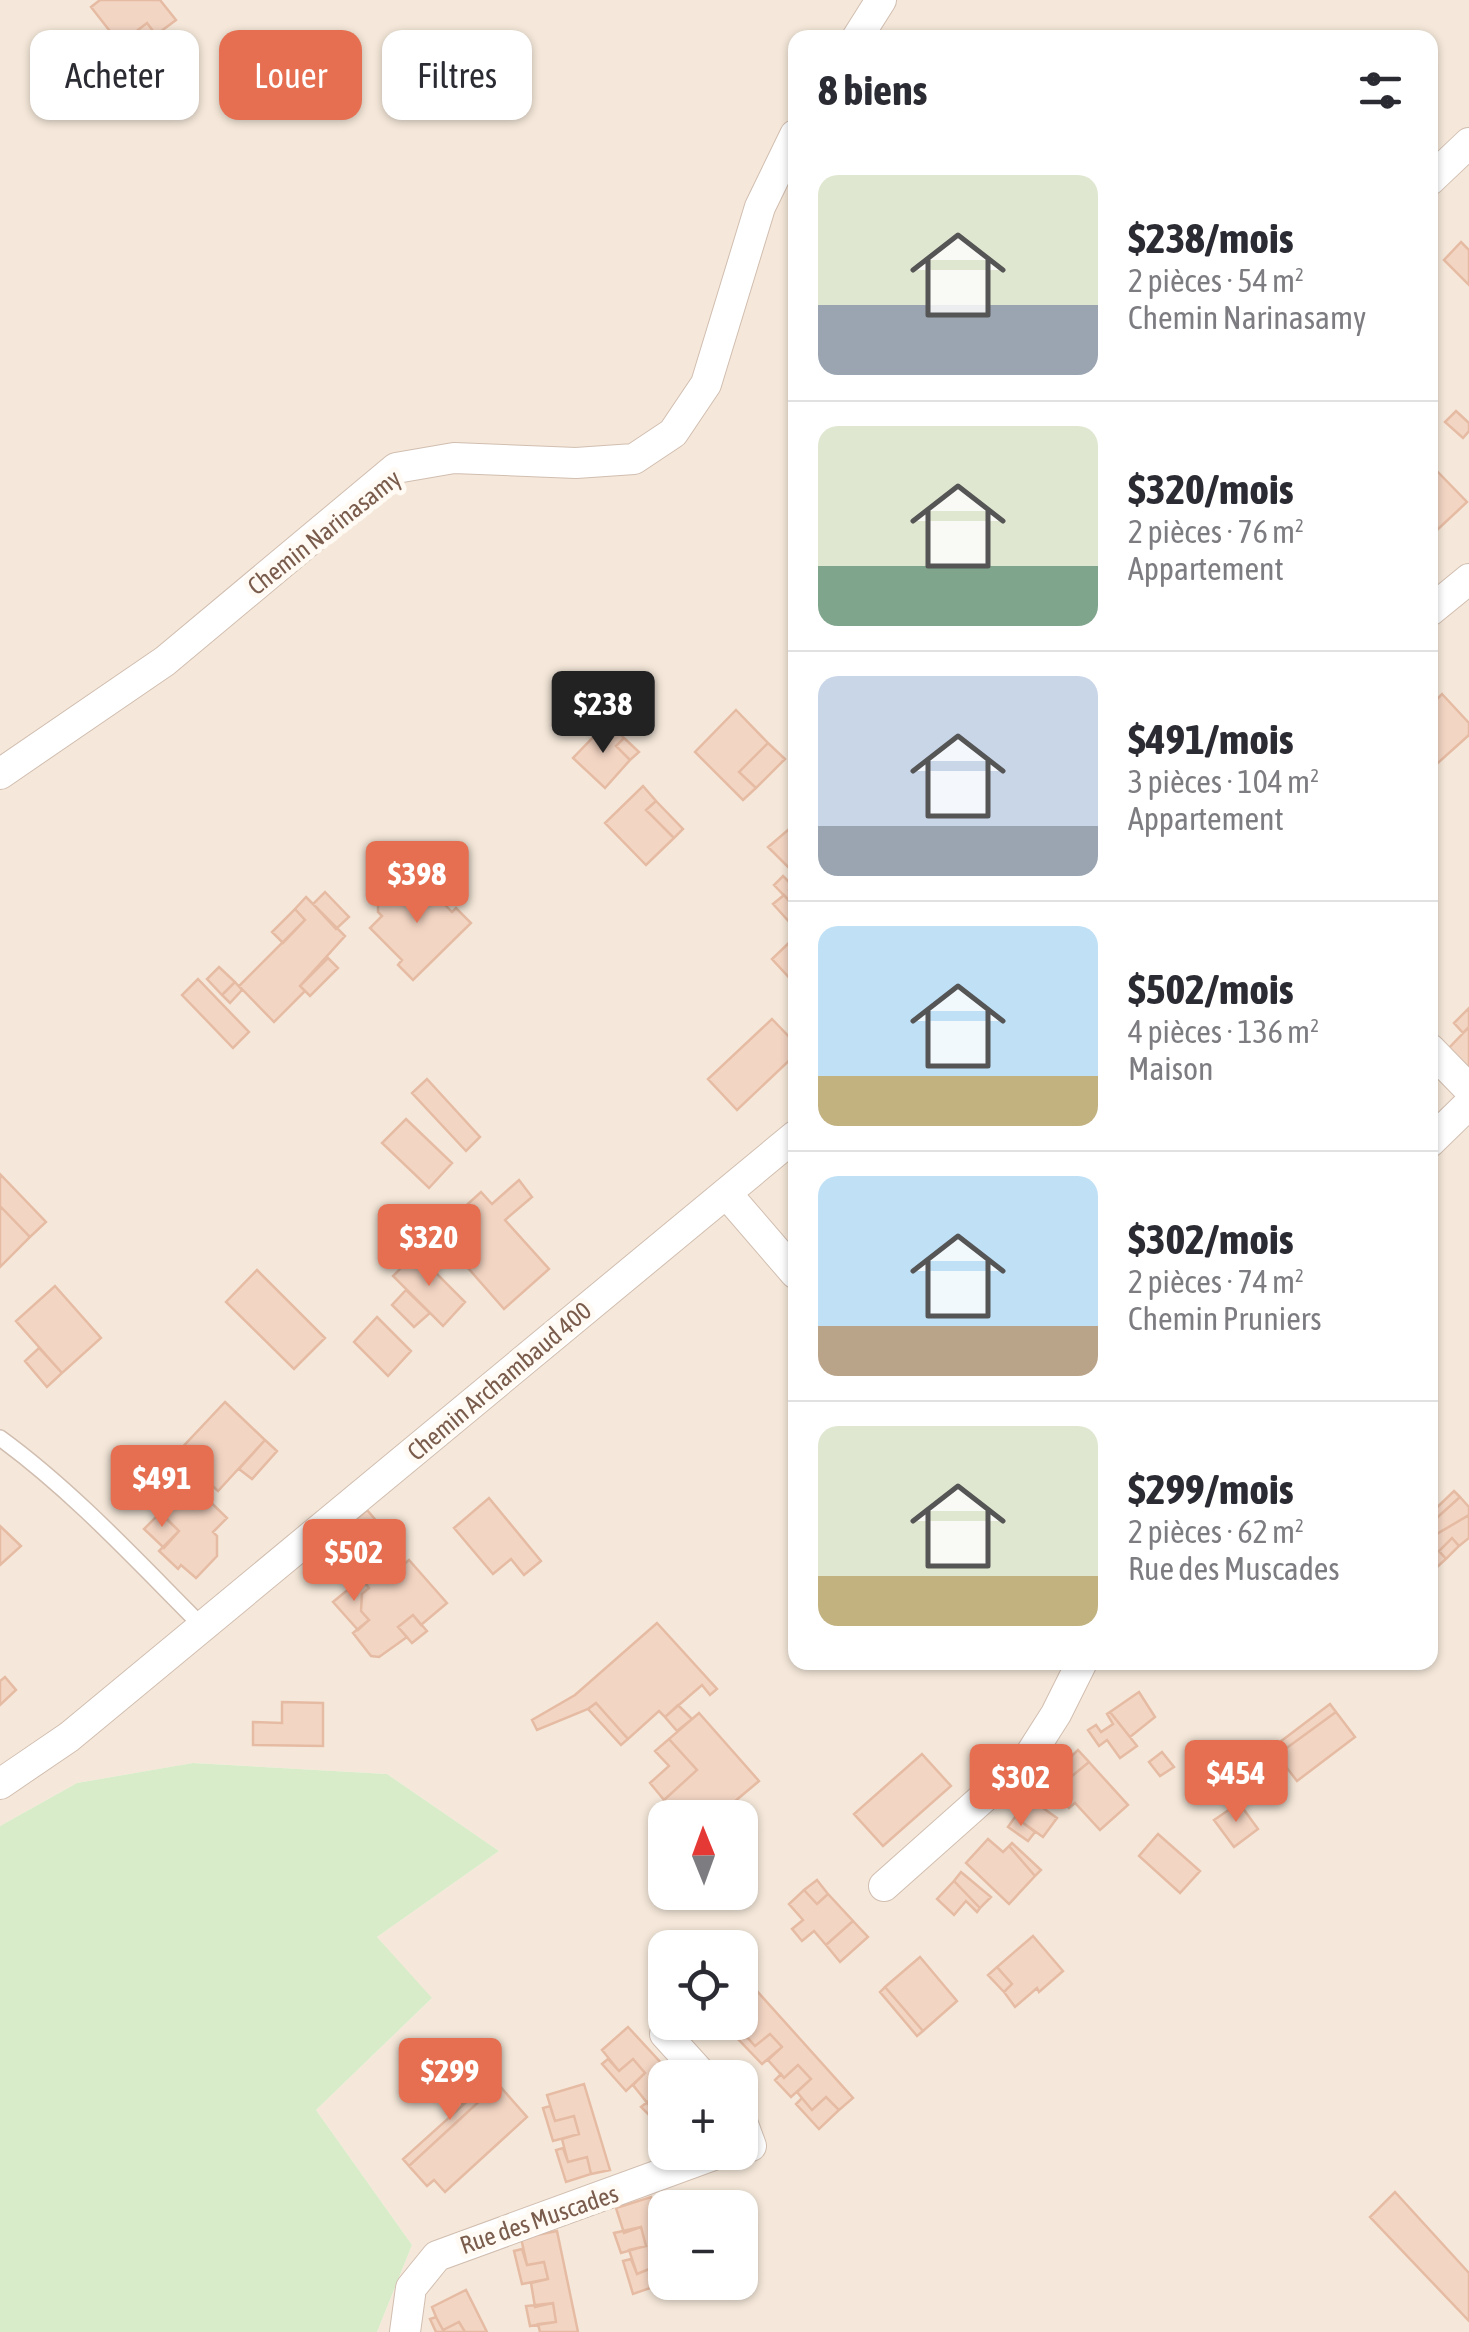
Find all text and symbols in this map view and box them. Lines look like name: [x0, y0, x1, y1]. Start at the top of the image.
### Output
chip: Acheter: [30, 30, 199, 120]
chip: Louer: [219, 30, 362, 120]
chip: Filtres: [382, 30, 532, 120]
icon: filters: [1353, 63, 1408, 118]
text: 8 biens: [818, 66, 927, 114]
text: $238/mois: [1128, 214, 1294, 262]
icon: home: [898, 215, 1018, 335]
text: 2 pièces · 54 m²: [1128, 262, 1304, 299]
text: Chemin Narinasamy: [1128, 299, 1366, 336]
street label: Chemin Narinasamy: [242, 464, 406, 600]
text: $320/mois: [1128, 465, 1294, 513]
icon: home: [898, 466, 1018, 586]
text: 2 pièces · 76 m²: [1128, 513, 1304, 550]
text: Appartement: [1128, 550, 1284, 587]
pin: $238: [544, 671, 662, 756]
text: $238: [574, 685, 632, 722]
text: $491/mois: [1128, 715, 1294, 763]
icon: home: [898, 716, 1018, 836]
text: 3 pièces · 104 m²: [1128, 763, 1319, 800]
text: Appartement: [1128, 800, 1284, 837]
pin: $398: [358, 841, 476, 926]
text: $398: [388, 855, 446, 892]
text: $502/mois: [1128, 965, 1294, 1013]
icon: home: [898, 966, 1018, 1086]
text: 4 pièces · 136 m²: [1128, 1013, 1319, 1050]
text: Maison: [1128, 1050, 1214, 1087]
pin: $320: [370, 1204, 488, 1289]
text: $302/mois: [1128, 1215, 1294, 1263]
icon: home: [898, 1216, 1018, 1336]
text: $320: [400, 1218, 458, 1255]
text: 2 pièces · 74 m²: [1128, 1263, 1304, 1300]
street label: Chemin Archambaud 400: [402, 1296, 596, 1466]
text: Chemin Pruniers: [1128, 1300, 1321, 1337]
pin: $491: [103, 1445, 221, 1530]
text: $491: [133, 1459, 191, 1496]
text: $299/mois: [1128, 1465, 1294, 1513]
icon: home: [898, 1466, 1018, 1586]
text: 2 pièces · 62 m²: [1128, 1513, 1304, 1550]
pin: $502: [295, 1519, 413, 1604]
text: $502: [325, 1533, 383, 1570]
text: Rue des Muscades: [1128, 1550, 1340, 1587]
pin: $454: [1177, 1740, 1295, 1825]
pin: $302: [962, 1744, 1080, 1829]
text: $454: [1207, 1754, 1265, 1791]
text: $302: [992, 1758, 1050, 1795]
north arrow: [648, 1800, 758, 1910]
map controls: [648, 1800, 758, 2300]
button: locate: [648, 1930, 758, 2040]
pin: $299: [391, 2038, 509, 2123]
text: $299: [421, 2052, 479, 2089]
button: +: [648, 2060, 758, 2170]
street label: Rue des Muscades: [456, 2179, 622, 2259]
button: −: [648, 2190, 758, 2300]

